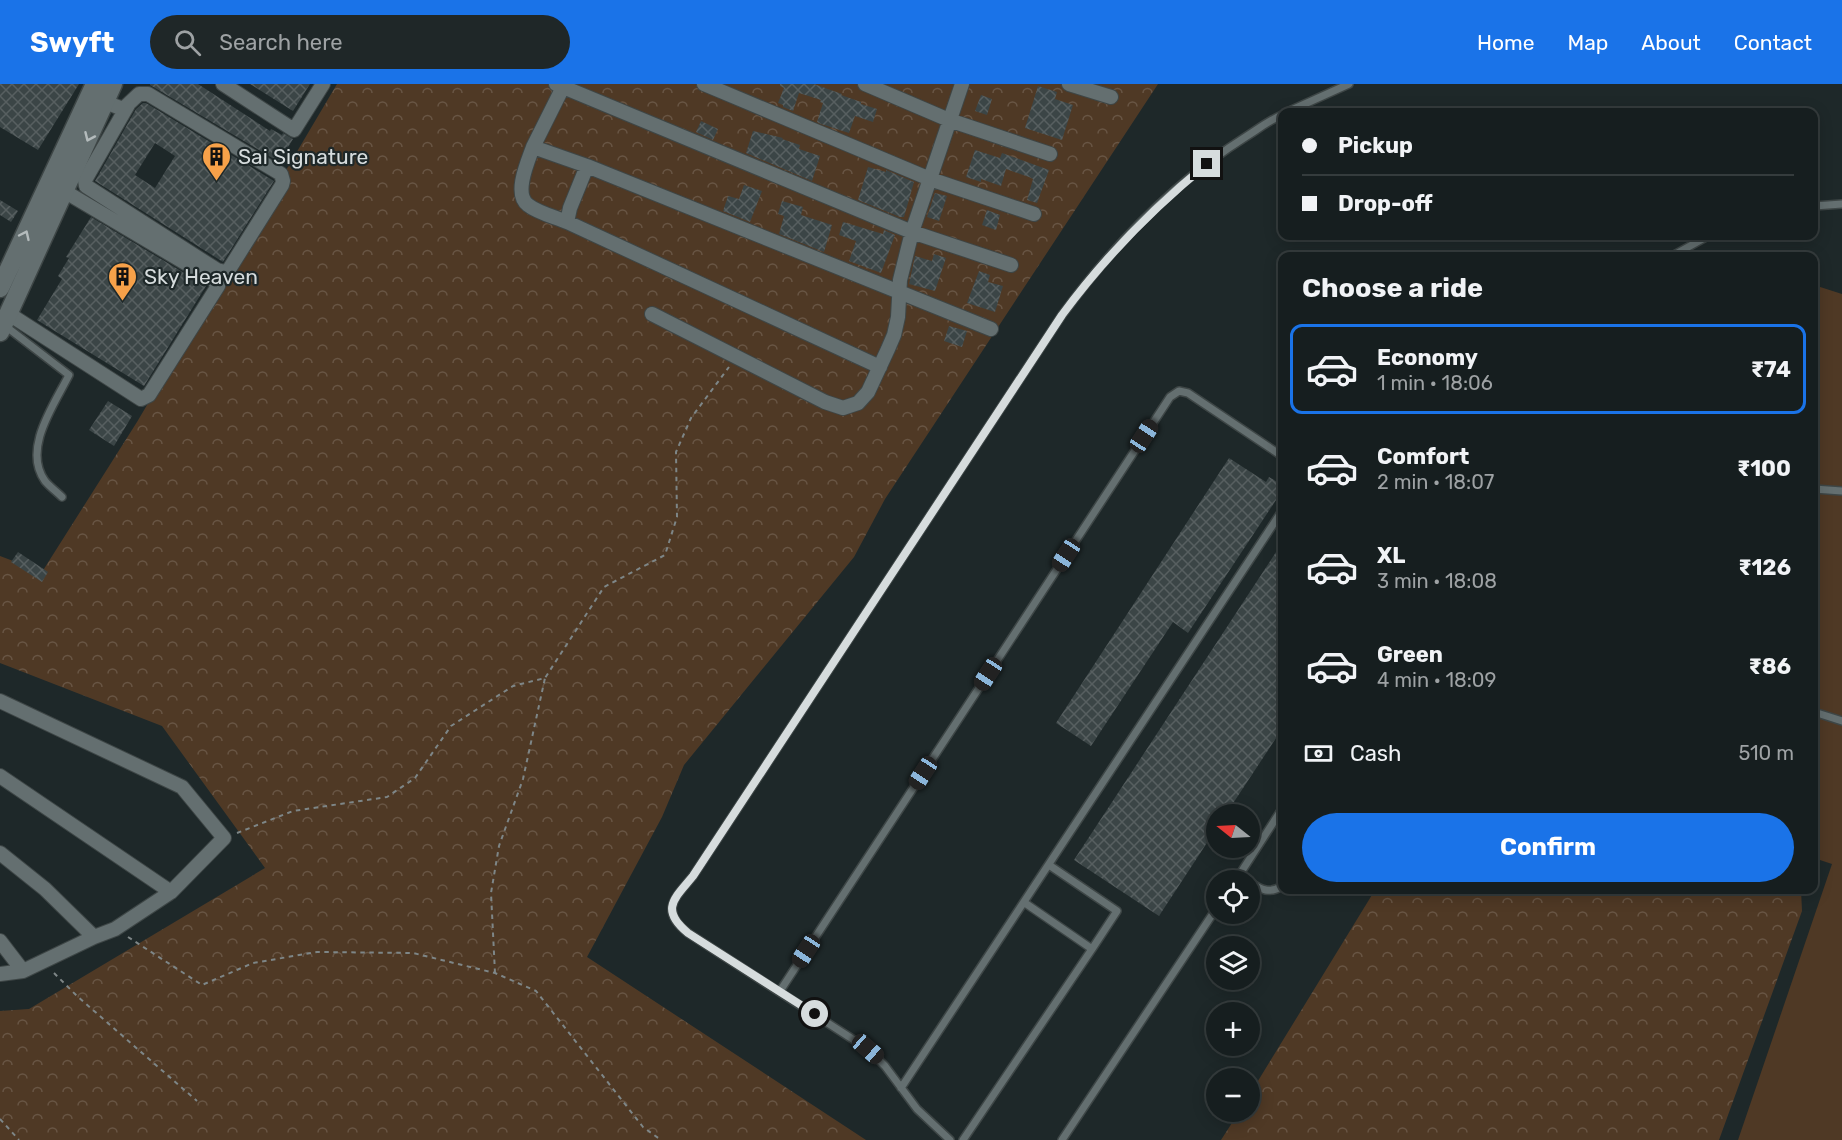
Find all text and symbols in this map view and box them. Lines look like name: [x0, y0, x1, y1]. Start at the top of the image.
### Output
search box: [150, 15, 570, 69]
text: Swyft: [30, 26, 114, 59]
icon: search: [171, 26, 204, 59]
text: Search here: [219, 29, 343, 56]
text: Home: [1477, 30, 1534, 55]
text: Map: [1567, 30, 1608, 55]
text: About: [1641, 30, 1701, 55]
text: Contact: [1734, 30, 1812, 55]
one-way arrow: [84, 131, 96, 142]
text: Pickup: [1338, 132, 1413, 159]
building icon: Sai Signature: [201, 140, 233, 182]
place label: Sai Signature: [238, 144, 368, 169]
route end: [1193, 150, 1220, 177]
text: Drop-off: [1338, 190, 1433, 217]
one-way arrow: [17, 231, 29, 242]
building icon: Sky Heaven: [107, 260, 139, 302]
place label: Sky Heaven: [144, 264, 258, 289]
text: Choose a ride: [1302, 272, 1483, 304]
icon: car: [1305, 342, 1359, 396]
text: Economy: [1377, 344, 1478, 371]
text: ₹74: [1751, 356, 1791, 383]
text: 1 min · 18:06: [1377, 371, 1493, 395]
car: [1127, 416, 1161, 456]
icon: car: [1305, 441, 1359, 495]
text: Comfort: [1377, 443, 1469, 470]
text: ₹100: [1737, 455, 1791, 482]
text: 2 min · 18:07: [1377, 470, 1494, 494]
car: [1049, 535, 1083, 575]
icon: car: [1305, 540, 1359, 594]
text: XL: [1377, 542, 1405, 569]
text: ₹126: [1738, 554, 1791, 581]
text: 3 min · 18:08: [1377, 569, 1497, 593]
icon: car: [1305, 639, 1359, 693]
text: Green: [1377, 641, 1443, 668]
text: ₹86: [1749, 653, 1791, 680]
car: [971, 654, 1005, 694]
text: 4 min · 18:09: [1377, 668, 1496, 692]
icon: cash: [1302, 737, 1335, 770]
text: Cash: [1350, 740, 1401, 767]
text: 510 m: [1738, 741, 1794, 765]
car: [906, 753, 940, 793]
north arrow: [1206, 804, 1260, 858]
map controls: [1206, 804, 1260, 1122]
button: Confirm: [1302, 813, 1794, 882]
button: locate: [1206, 870, 1260, 924]
car: [789, 931, 823, 971]
button: layers: [1206, 936, 1260, 990]
route start: [801, 1000, 828, 1027]
button: +: [1206, 1002, 1260, 1056]
car: [849, 1030, 887, 1068]
button: −: [1206, 1068, 1260, 1122]

